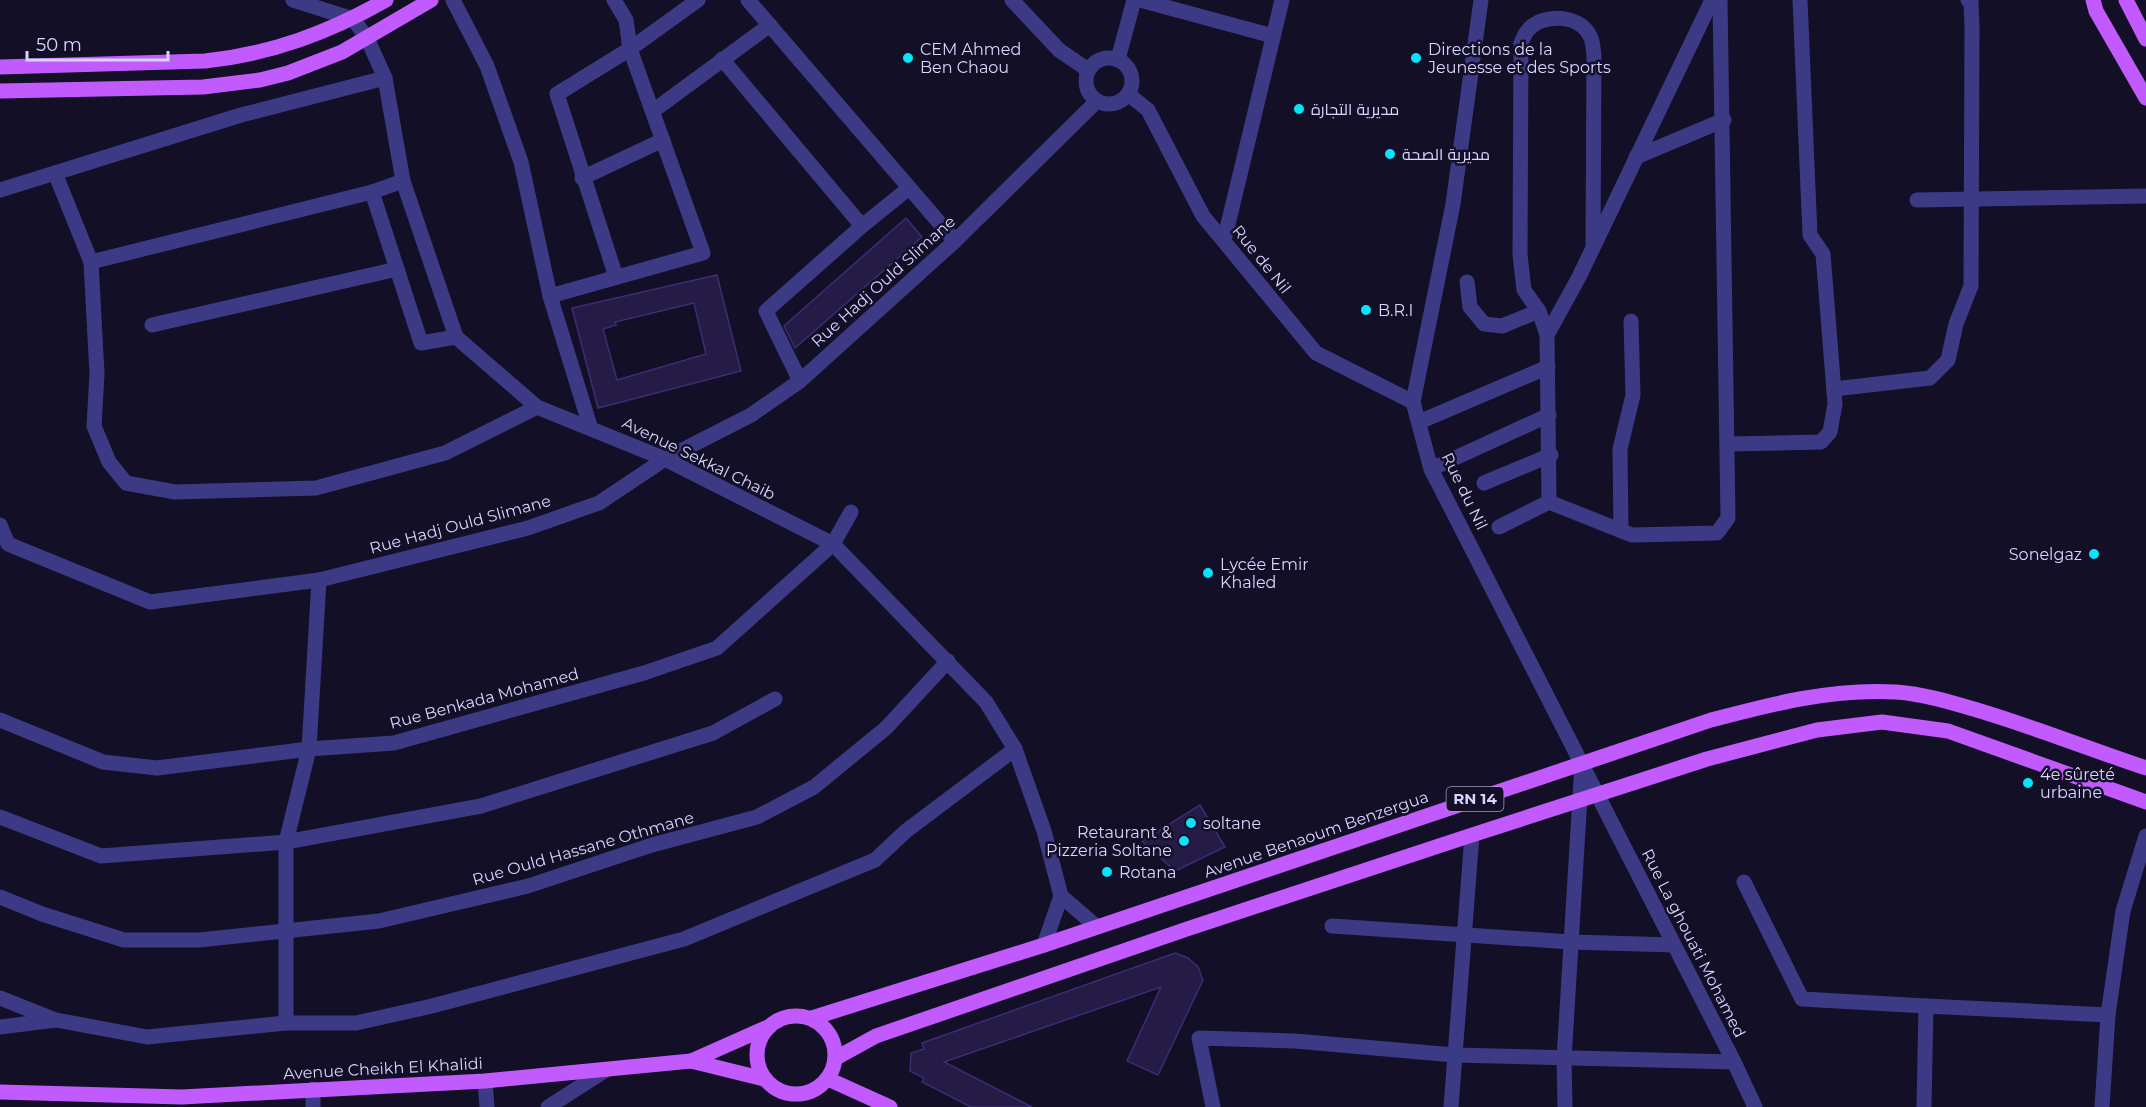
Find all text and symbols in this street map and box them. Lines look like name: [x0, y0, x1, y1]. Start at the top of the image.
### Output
scale bar: [27, 24, 168, 62]
text: 50 m: [36, 34, 82, 56]
place label: CEM Ahmed Ben Chaou: [920, 40, 1021, 77]
place label: Directions de la Jeunesse et des Sports: [1427, 40, 1611, 77]
marker: CEM Ahmed Ben Chaou: [901, 51, 915, 65]
marker: Directions de la Jeunesse et des Sports: [1409, 51, 1423, 65]
place label: مديرية التجارة: [1311, 100, 1399, 119]
marker: مديرية التجارة: [1292, 102, 1306, 116]
place label: مديرية الصحة: [1402, 145, 1490, 164]
marker: مديرية الصحة: [1383, 147, 1397, 161]
street label: Rue Hadj Ould Slimane: [808, 212, 959, 351]
street label: Rue de Nil: [1228, 221, 1295, 297]
place label: B.R.I: [1378, 301, 1413, 320]
marker: B.R.I: [1359, 303, 1373, 317]
street label: Avenue Sekkal Chaib: [619, 413, 778, 504]
street label: Rue du Nil: [1438, 449, 1491, 533]
street label: Rue Hadj Ould Slimane: [367, 491, 553, 558]
place label: Sonelgaz: [2009, 545, 2082, 564]
marker: Sonelgaz: [2087, 547, 2101, 561]
place label: Lycée Emir Khaled: [1220, 555, 1309, 592]
marker: Lycée Emir Khaled: [1201, 566, 1215, 580]
street label: Rue Benkada Mohamed: [387, 664, 581, 733]
place label: 4e sûreté urbaine: [2040, 765, 2115, 802]
marker: 4e sûreté urbaine: [2021, 776, 2035, 790]
street label: Avenue Benaoum Benzergua: [1201, 787, 1431, 882]
road number: RN 14: [1446, 787, 1504, 811]
street label: Rue Ould Hassane Othmane: [470, 808, 696, 889]
place label: soltane: [1203, 814, 1261, 833]
marker: soltane: [1184, 816, 1198, 830]
place label: Retaurant & Pizzeria Soltane: [1046, 823, 1172, 860]
marker: Retaurant & Pizzeria Soltane: [1177, 834, 1191, 848]
street label: Rue La ghouati Mohamed: [1638, 846, 1750, 1041]
place label: Rotana: [1119, 863, 1176, 882]
marker: Rotana: [1100, 865, 1114, 879]
street label: Avenue Cheikh El Khalidi: [283, 1054, 483, 1083]

